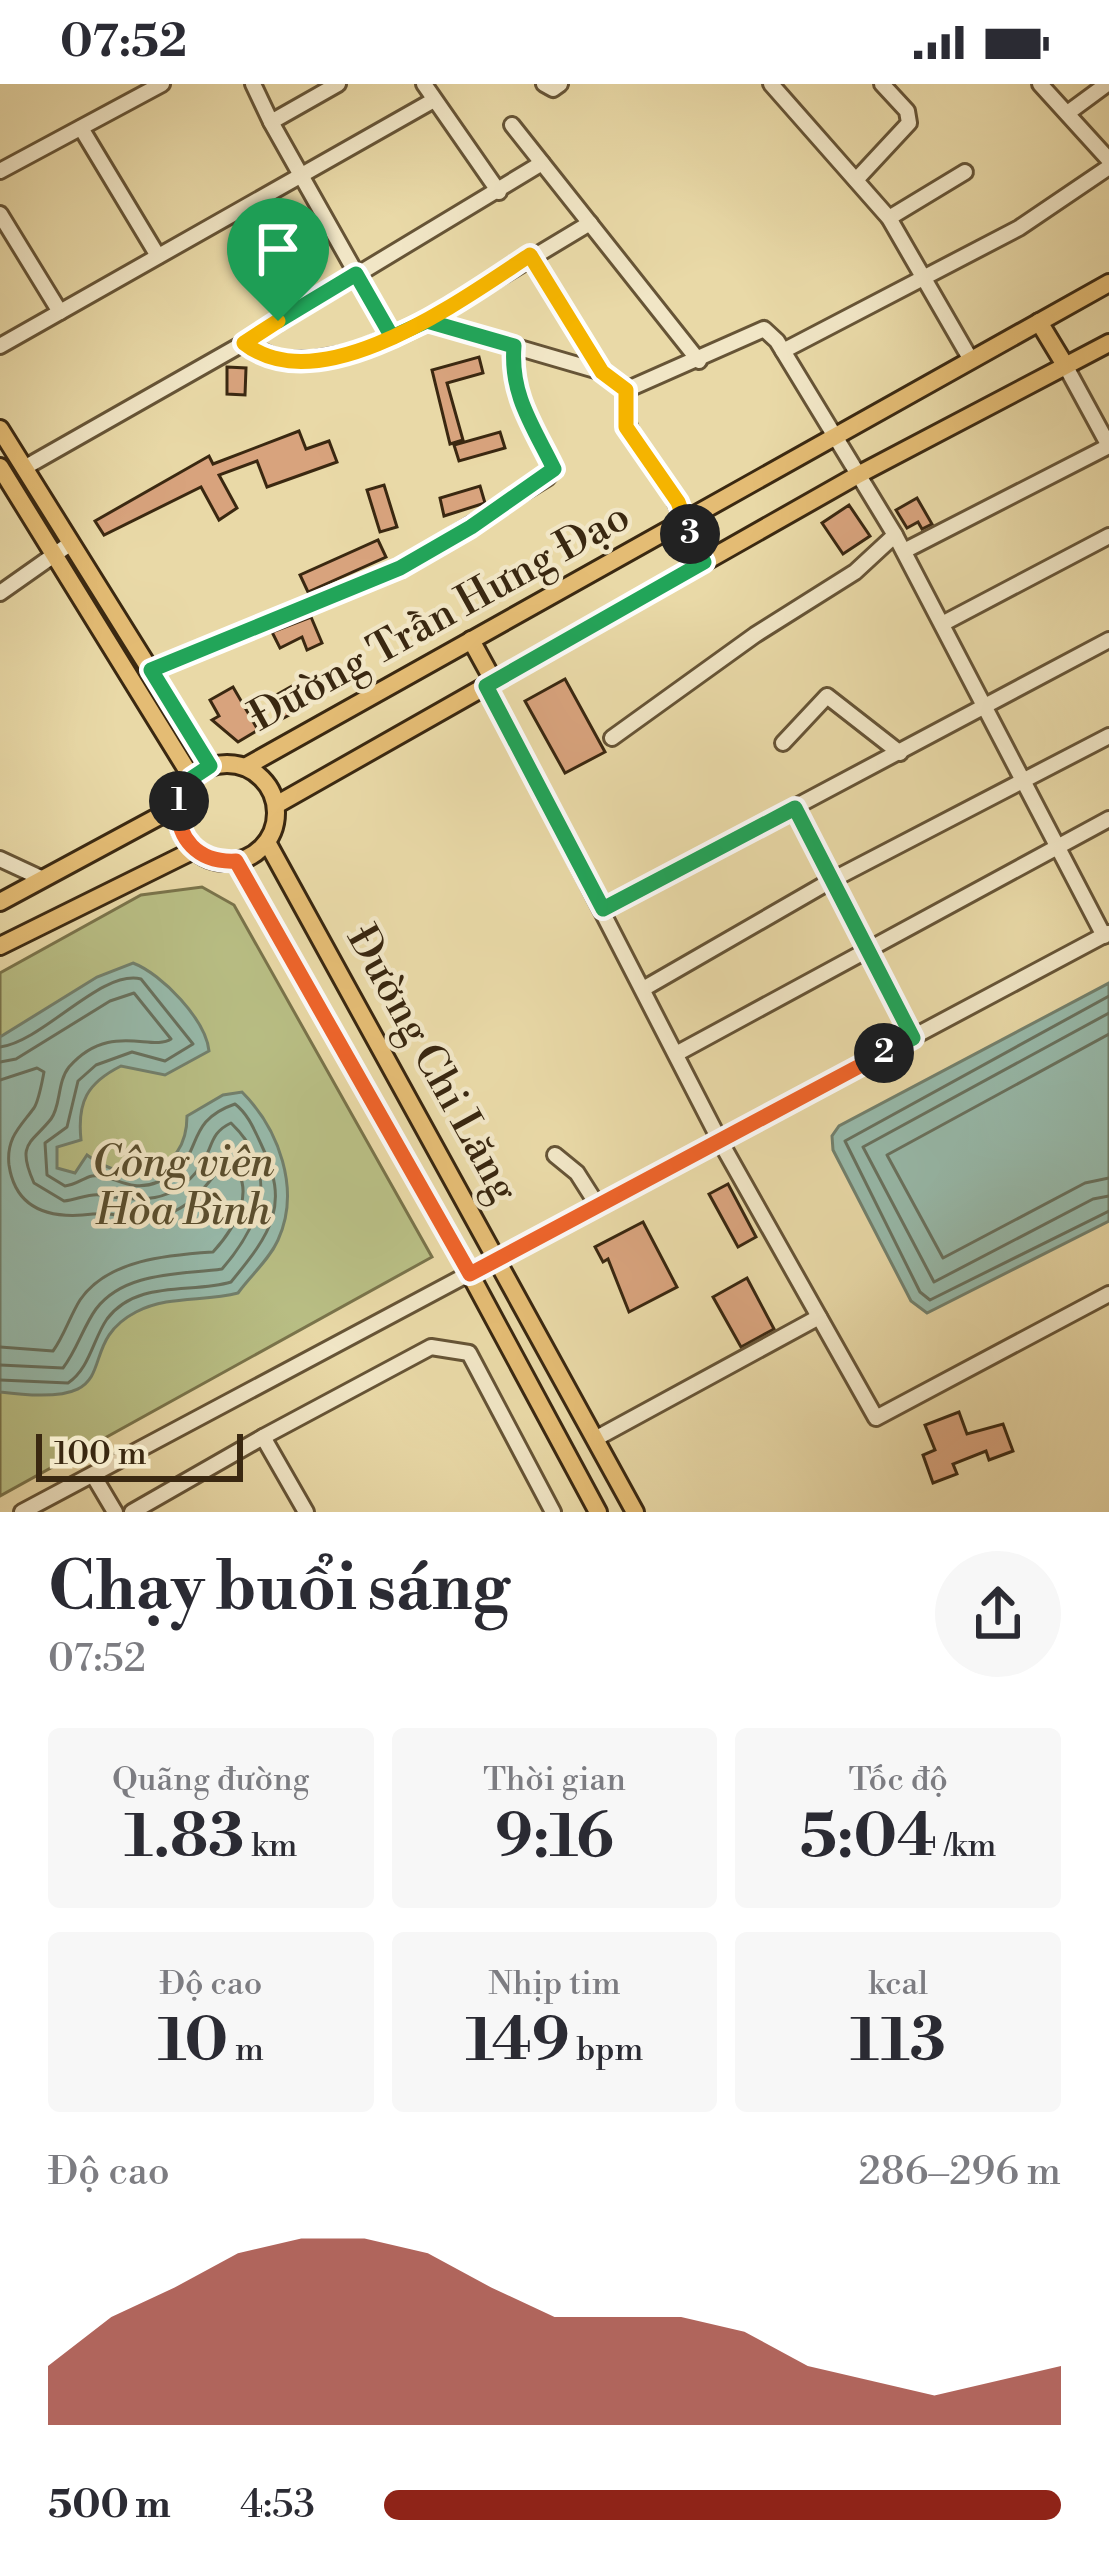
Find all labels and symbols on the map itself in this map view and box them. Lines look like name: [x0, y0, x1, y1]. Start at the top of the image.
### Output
pin: [227, 198, 329, 321]
street label: Đường Trần Hưng Đạo: [241, 490, 640, 745]
pin: 3: [660, 504, 720, 564]
pin: 1: [149, 771, 209, 831]
street label: Đường Chi Lăng: [333, 917, 530, 1212]
pin: 2: [854, 1023, 914, 1083]
park label: Công viên Hòa Bình: [92, 1137, 275, 1238]
scale bar: [36, 1428, 243, 1481]

